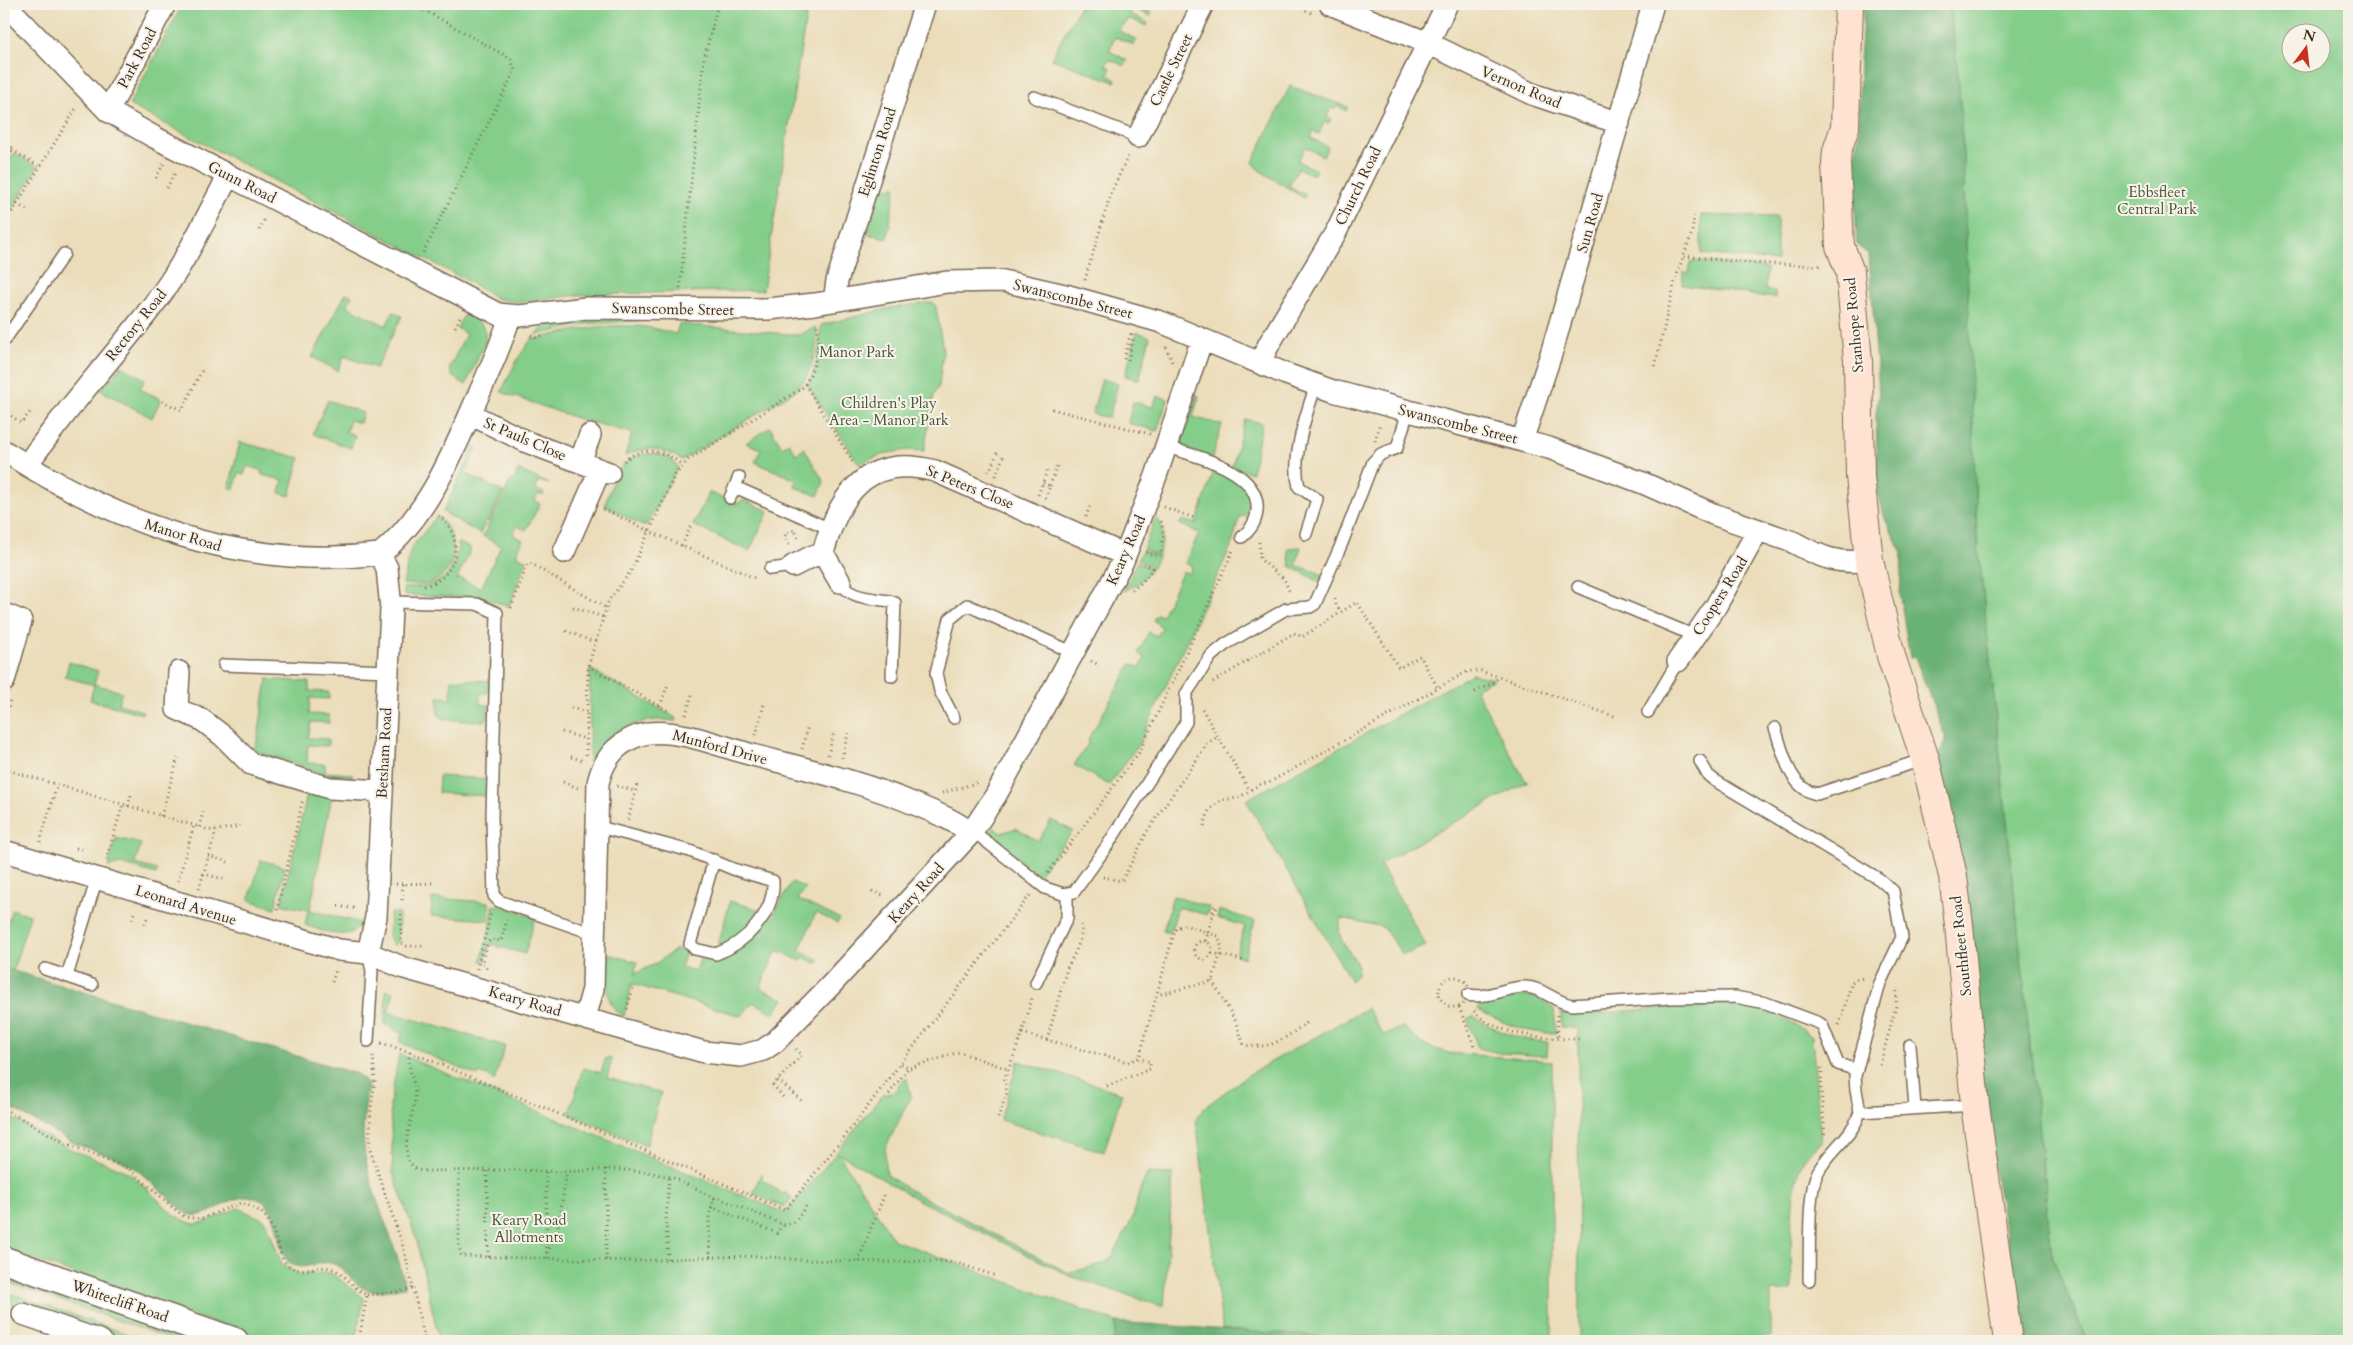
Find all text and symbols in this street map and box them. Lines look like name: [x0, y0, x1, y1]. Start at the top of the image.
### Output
north arrow: [2280, 22, 2330, 72]
street label: Park Road: [113, 24, 161, 92]
text: N: [2301, 25, 2318, 47]
street label: Castle Street: [1145, 30, 1197, 110]
street label: Vernon Road: [1478, 61, 1564, 113]
street label: Eglinton Road: [853, 105, 901, 199]
street label: Church Road: [1330, 143, 1386, 229]
street label: Gunn Road: [204, 156, 280, 208]
park label: Ebbsfleet Central Park: [2117, 182, 2197, 219]
street label: Sun Road: [1572, 191, 1608, 255]
street label: Swanscombe Street: [1011, 275, 1135, 324]
street label: Stanhope Road: [1840, 277, 1868, 373]
street label: Rectory Road: [101, 285, 171, 365]
street label: Swanscombe Street: [612, 298, 735, 320]
park label: Manor Park: [819, 342, 895, 362]
park label: Children's Play Area - Manor Park: [829, 393, 949, 430]
street label: Swanscombe Street: [1396, 400, 1520, 449]
street label: St Pauls Close: [481, 413, 570, 465]
street label: St Peters Close: [923, 460, 1017, 514]
street label: Keary Road: [1102, 512, 1150, 588]
street label: Manor Road: [142, 514, 224, 556]
street label: Coopers Road: [1688, 553, 1752, 639]
street label: Betsham Road: [372, 707, 396, 799]
street label: Munford Drive: [670, 725, 770, 769]
street label: Keary Road: [884, 858, 948, 928]
street label: Leonard Avenue: [133, 880, 239, 930]
street label: Southfleet Road: [1946, 895, 1976, 997]
street label: Keary Road: [486, 981, 564, 1021]
park label: Keary Road Allotments: [492, 1210, 566, 1247]
street label: Whitecliff Road: [68, 1275, 171, 1327]

